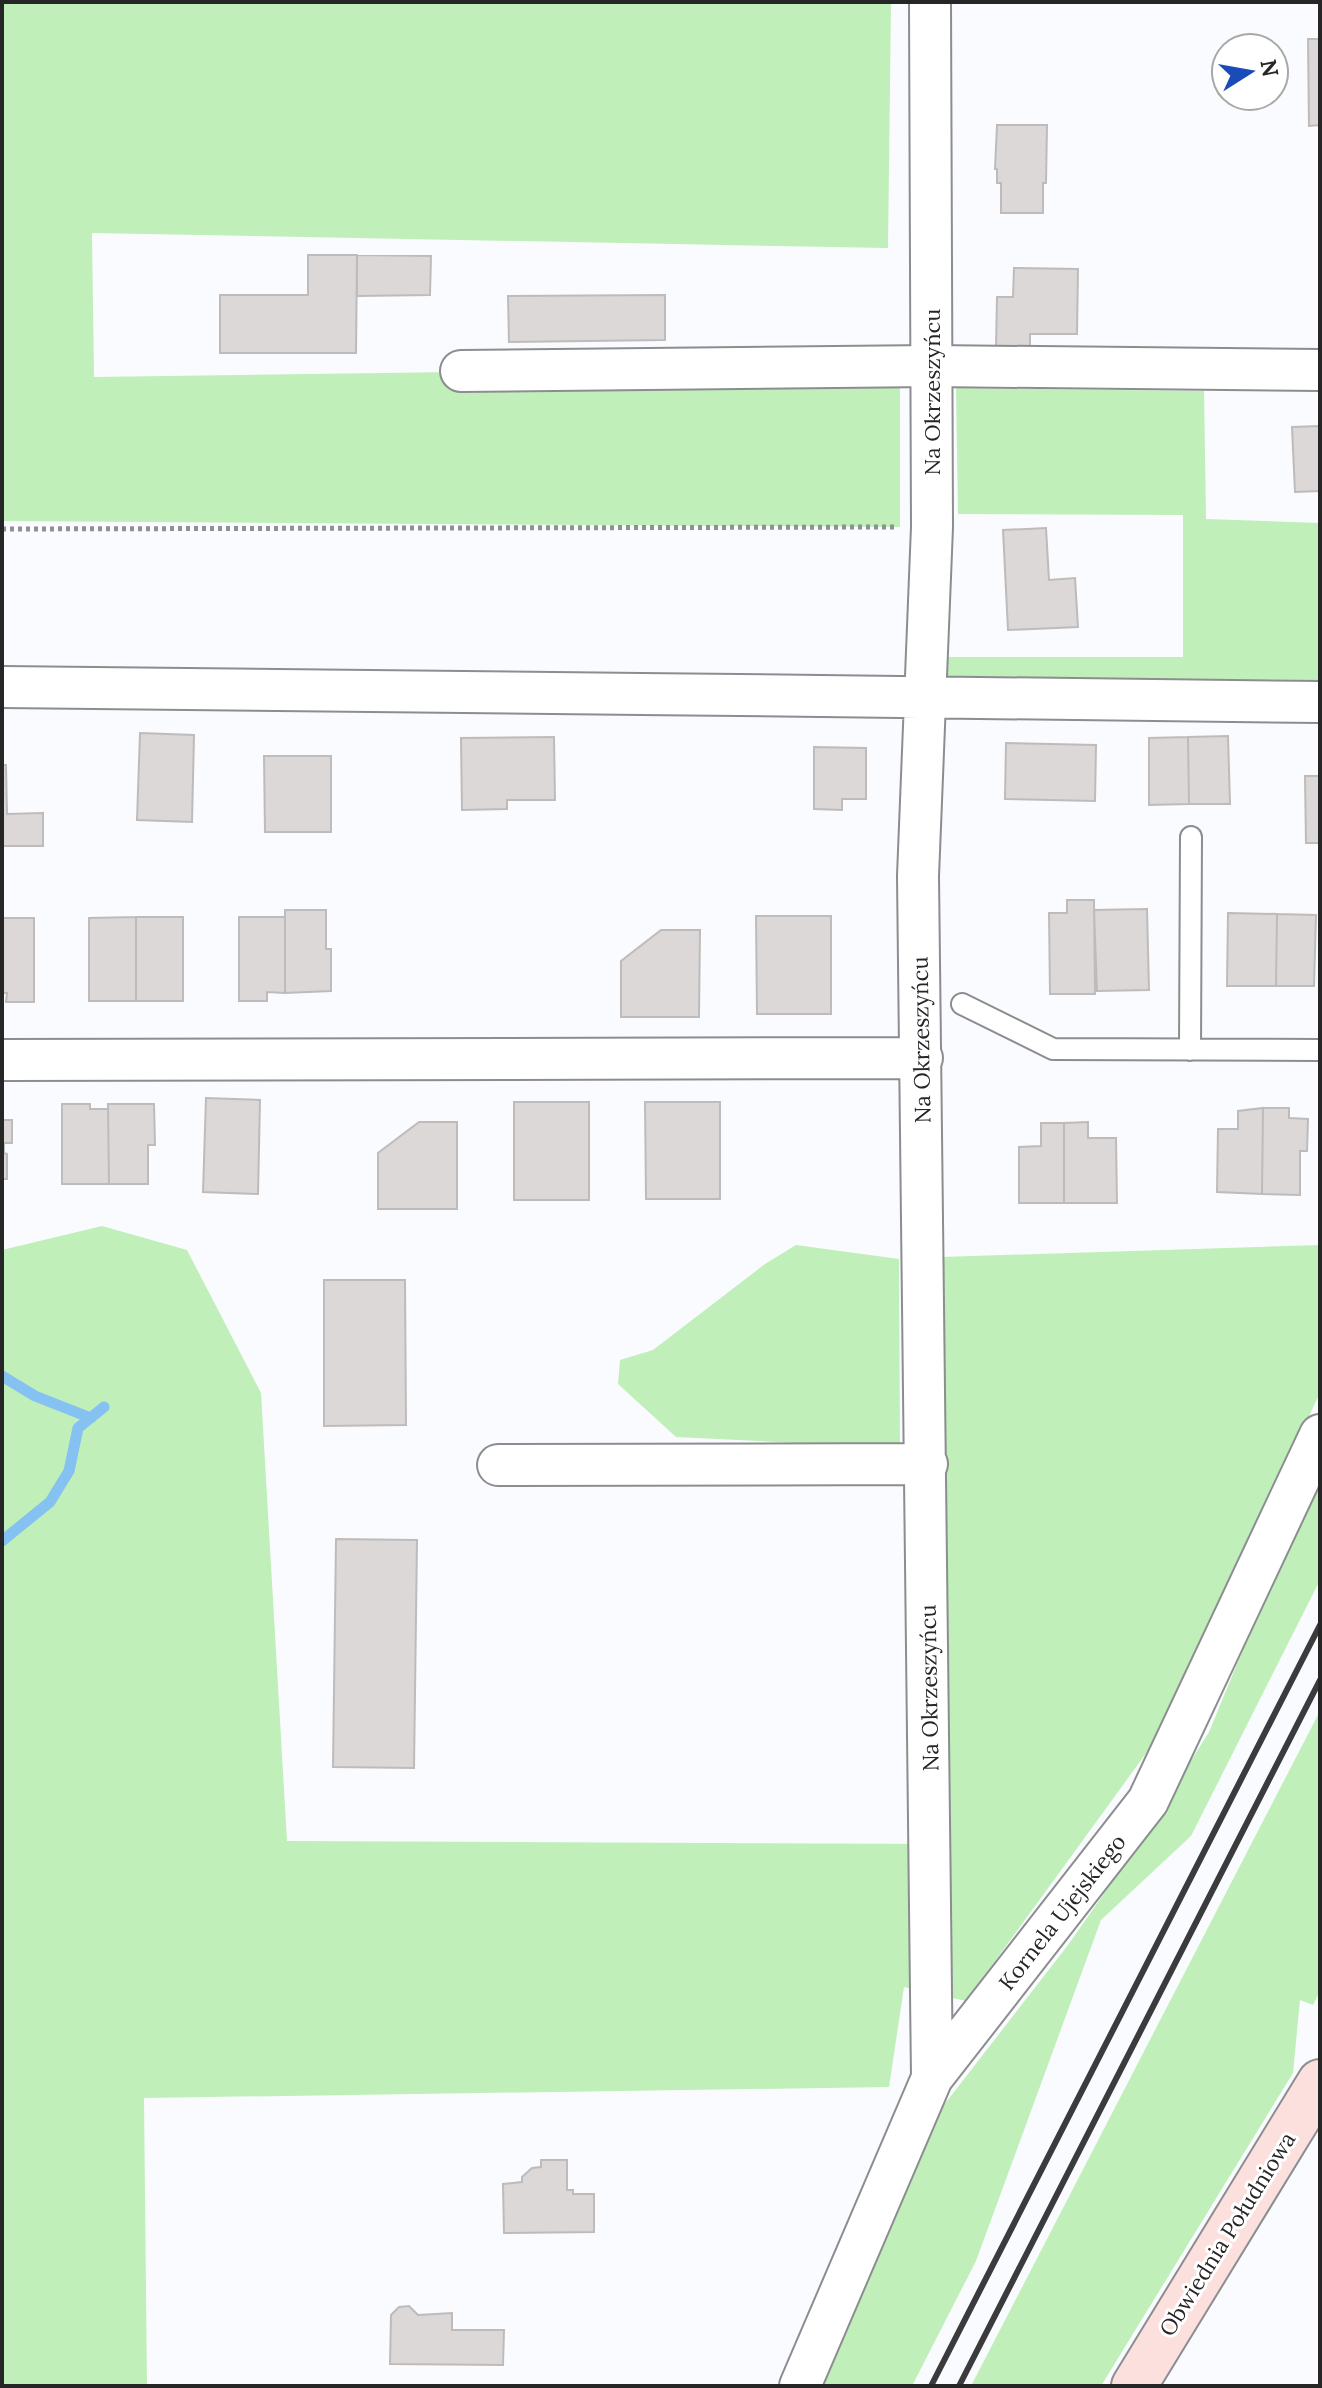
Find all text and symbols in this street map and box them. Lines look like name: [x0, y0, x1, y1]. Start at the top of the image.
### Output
north arrow: [1210, 32, 1290, 112]
text: N: [1254, 57, 1285, 79]
street label: Na Okrzeszyńcu: [918, 309, 946, 475]
street label: Na Okrzeszyńcu: [906, 956, 936, 1124]
street label: Na Okrzeszyńcu: [914, 1604, 944, 1772]
street label: Kornela Ujejskiego: [992, 1828, 1132, 1996]
street label: Obwiednia Południowa: [1153, 2127, 1301, 2341]

